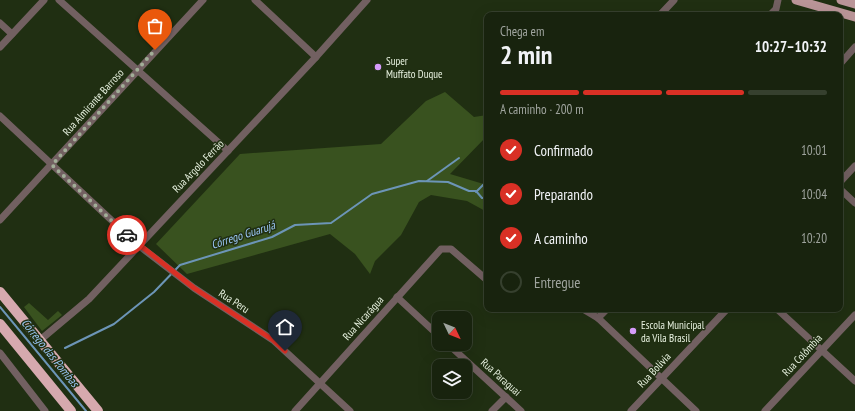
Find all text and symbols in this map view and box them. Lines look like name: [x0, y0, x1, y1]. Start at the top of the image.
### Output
pin: [138, 9, 172, 50]
icon: bag: [144, 15, 166, 37]
text: Chega em: [500, 23, 544, 40]
text: 10:27–10:32: [755, 37, 827, 56]
text: 2 min: [500, 38, 553, 71]
place label: Super Muffato Duque: [386, 54, 443, 81]
marker: Super Muffato Duque: [373, 62, 383, 72]
street label: Rua Almirante Barroso: [59, 66, 127, 138]
text: A caminho · 200 m: [500, 101, 584, 118]
street label: Rua Argolo Ferrão: [169, 136, 227, 195]
icon: check: [500, 139, 522, 161]
text: Confirmado: [534, 141, 593, 160]
text: 10:01: [801, 142, 827, 159]
icon: check: [500, 183, 522, 205]
text: Preparando: [534, 185, 593, 204]
text: 10:04: [801, 186, 827, 203]
courier: [107, 215, 147, 255]
water label: Córrego Guarujá: [209, 217, 278, 252]
icon: car: [116, 224, 138, 246]
icon: check: [500, 227, 522, 249]
text: A caminho: [534, 229, 588, 248]
text: 10:20: [801, 230, 827, 247]
text: Entregue: [534, 273, 581, 292]
street label: Rua Peru: [216, 286, 252, 316]
street label: Rua Nicarágua: [339, 293, 387, 343]
pin: [268, 310, 302, 351]
north arrow: [432, 311, 472, 351]
map controls: [432, 311, 472, 399]
water label: Córrego das Pombas: [18, 316, 84, 391]
icon: home: [274, 316, 296, 338]
place label: Escola Municipal da Vila Brasil: [641, 318, 705, 345]
marker: Escola Municipal da Vila Brasil: [628, 326, 638, 336]
street label: Rua Colômbia: [779, 331, 825, 379]
street label: Rua Bolívia: [634, 350, 674, 390]
street label: Rua Paraguai: [478, 355, 524, 399]
button: layers: [432, 359, 472, 399]

